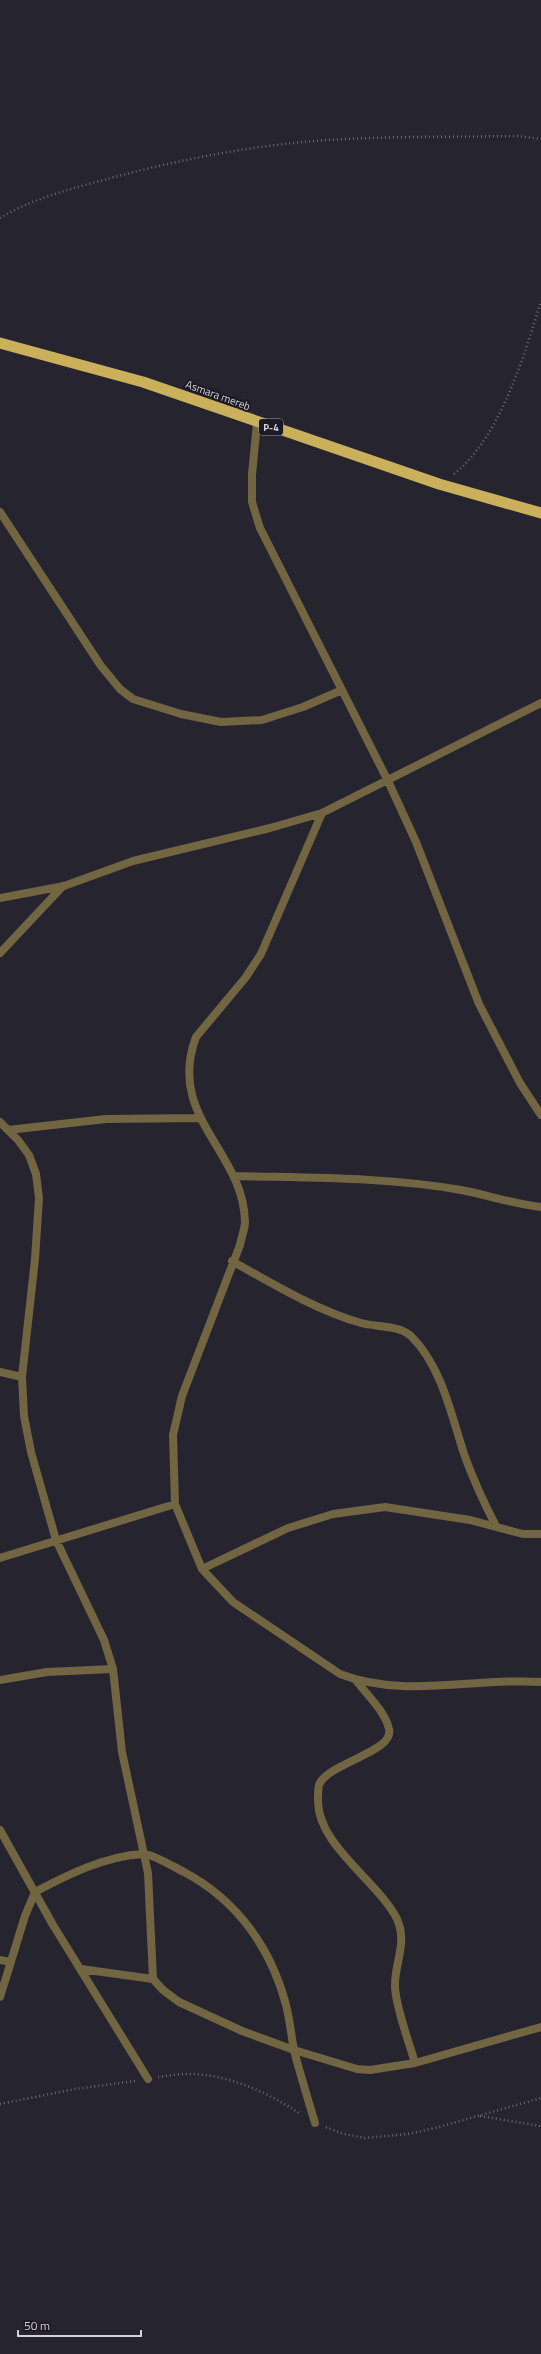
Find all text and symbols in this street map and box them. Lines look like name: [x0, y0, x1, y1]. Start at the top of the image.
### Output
street label: Asmara mereb: [183, 376, 253, 414]
road number: P-4: [259, 419, 283, 435]
scale bar: [18, 2312, 141, 2338]
text: 50 m: [24, 2316, 50, 2335]

